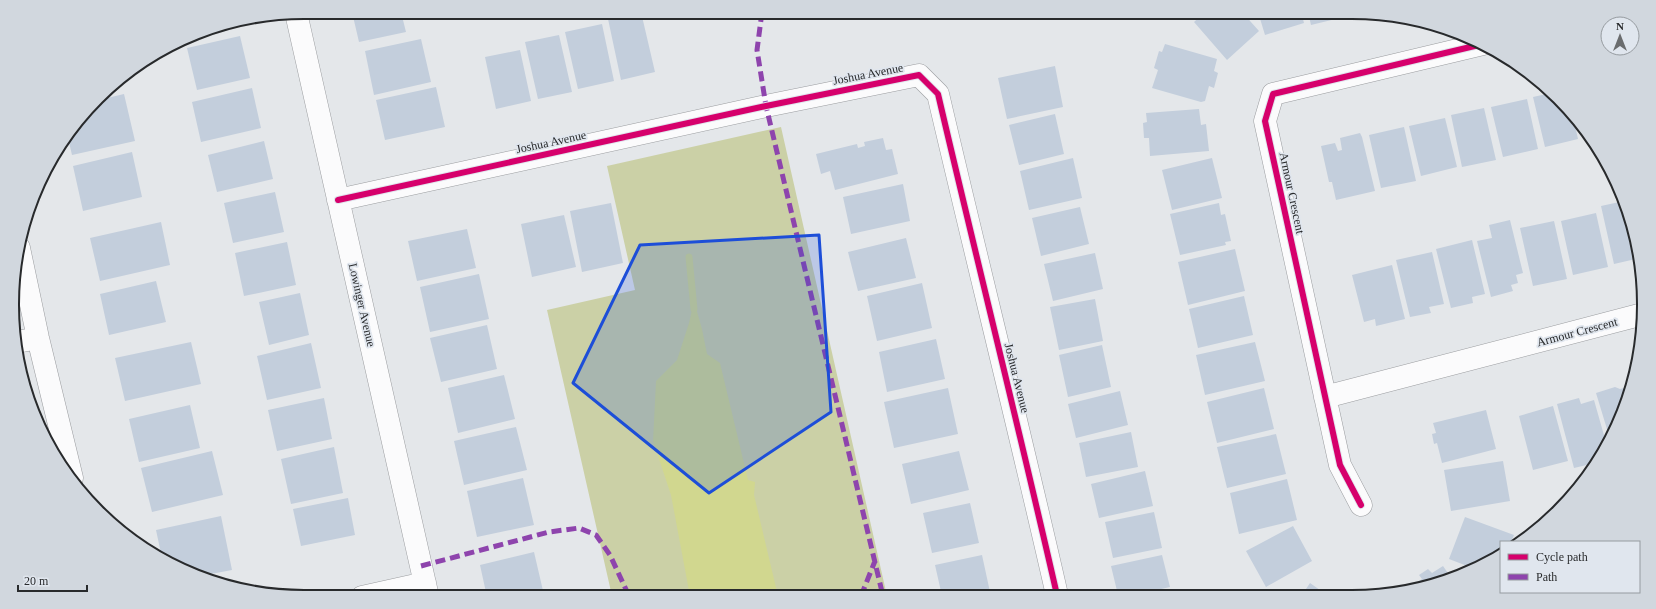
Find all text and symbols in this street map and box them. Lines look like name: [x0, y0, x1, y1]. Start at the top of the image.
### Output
north arrow: [1600, 16, 1640, 56]
text: N: [1616, 20, 1624, 32]
street label: Joshua Avenue: [832, 60, 904, 88]
street label: Joshua Avenue: [515, 128, 587, 156]
street label: Armour Crescent: [1277, 151, 1308, 236]
street label: Lowinger Avenue: [346, 262, 378, 348]
street label: Armour Crescent: [1535, 314, 1620, 350]
street label: Joshua Avenue: [1002, 342, 1032, 414]
legend: [1500, 541, 1640, 593]
text: Cycle path: [1536, 550, 1588, 564]
scale bar: [18, 567, 87, 593]
text: Path: [1536, 570, 1557, 584]
text: 20 m: [24, 574, 49, 588]

